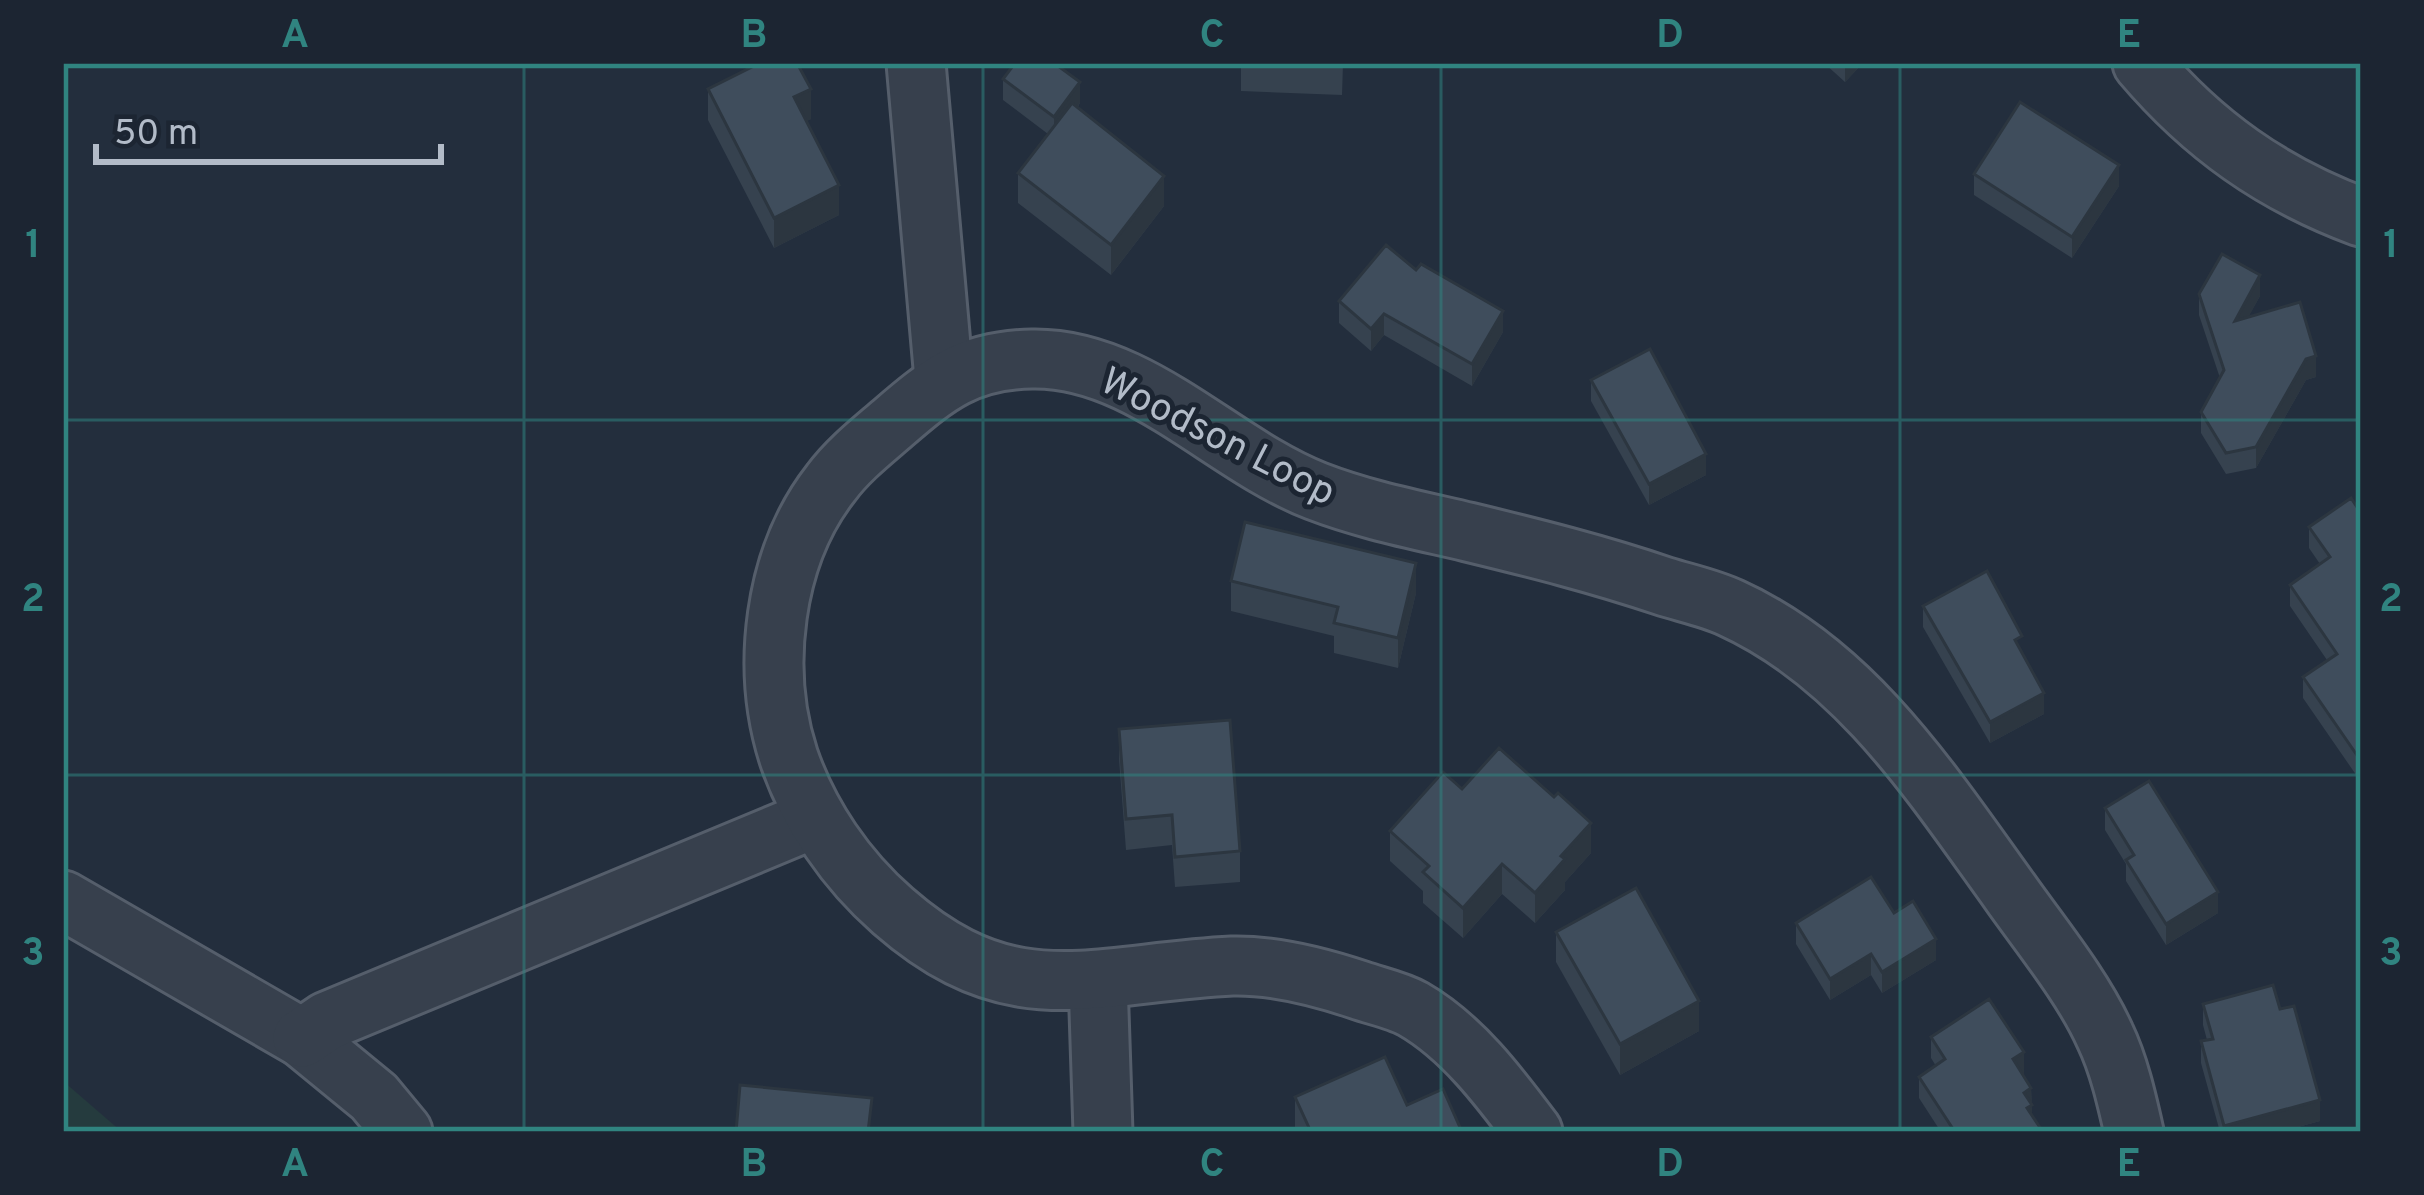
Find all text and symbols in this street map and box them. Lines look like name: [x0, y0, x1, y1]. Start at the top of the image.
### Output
text: A: [281, 13, 309, 62]
text: B: [741, 13, 767, 62]
text: C: [1200, 13, 1224, 62]
text: D: [1656, 13, 1684, 62]
text: E: [2117, 13, 2141, 62]
scale bar: [96, 90, 441, 164]
text: 50 m: [114, 112, 198, 158]
text: 1: [25, 223, 41, 272]
text: 1: [2383, 223, 2399, 272]
street label: Woodson Loop: [1091, 359, 1343, 519]
text: 2: [21, 577, 45, 626]
text: 2: [2379, 577, 2403, 626]
text: 3: [21, 931, 45, 980]
text: 3: [2379, 931, 2403, 980]
text: A: [281, 1142, 309, 1191]
text: B: [741, 1142, 767, 1191]
text: C: [1200, 1142, 1224, 1191]
text: D: [1656, 1142, 1684, 1191]
text: E: [2117, 1142, 2141, 1191]

